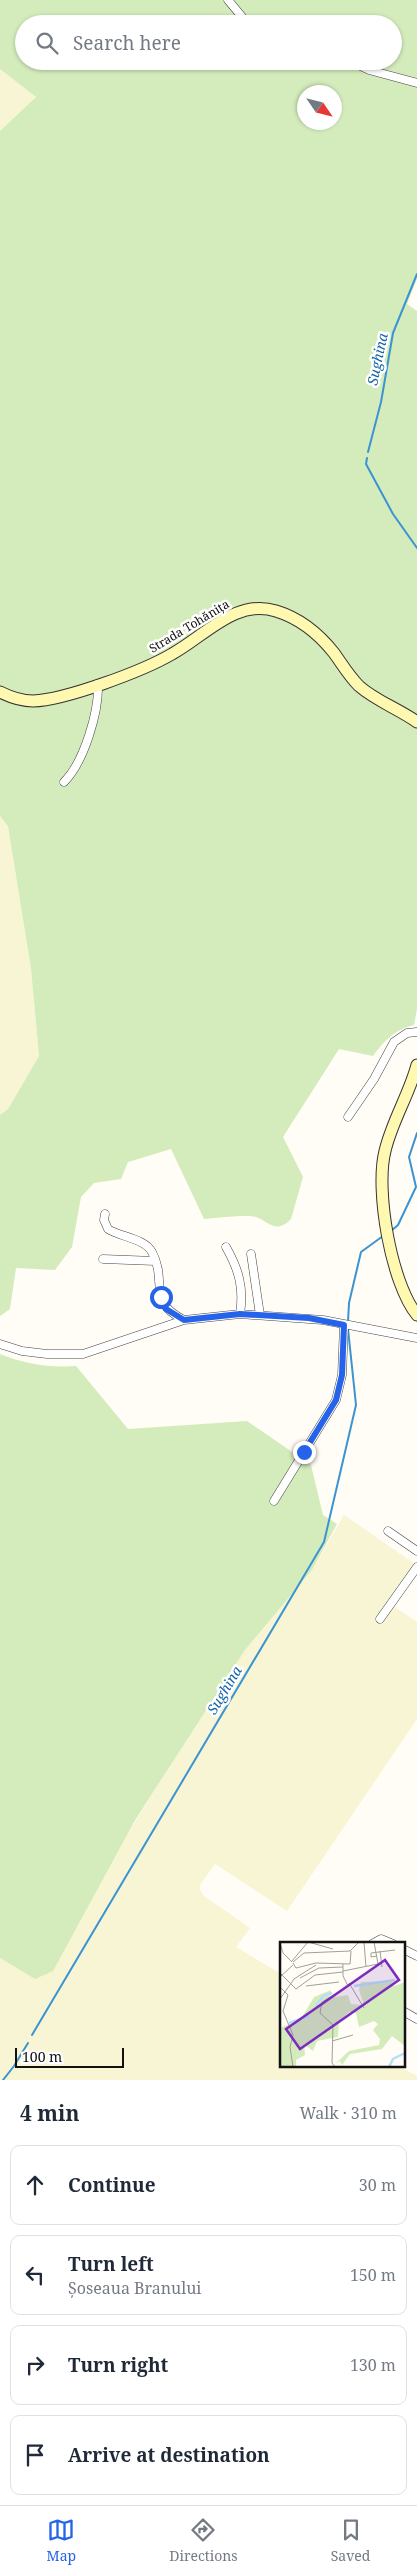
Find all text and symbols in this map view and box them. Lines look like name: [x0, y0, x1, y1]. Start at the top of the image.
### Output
search box: [15, 15, 402, 70]
icon: search: [33, 29, 61, 57]
text: Search here: [73, 30, 181, 56]
north arrow: [297, 85, 342, 130]
water label: Sughina: [362, 330, 392, 387]
street label: Strada Tohănița: [146, 595, 232, 657]
route start: [150, 1286, 173, 1309]
route end: [293, 1441, 316, 1464]
water label: Sughina: [202, 1662, 246, 1718]
inset map: [280, 1942, 404, 2068]
scale bar: [15, 2045, 124, 2068]
text: 100 m: [22, 2047, 62, 2066]
text: 4 min: [20, 2099, 79, 2127]
text: Walk · 310 m: [300, 2102, 397, 2124]
icon: ahead: [21, 2171, 49, 2199]
text: Continue: [68, 2172, 156, 2198]
text: 30 m: [359, 2174, 396, 2196]
text: Turn left: [68, 2251, 154, 2277]
icon: left: [21, 2261, 49, 2289]
text: 150 m: [350, 2264, 396, 2286]
text: Șoseaua Branului: [68, 2277, 201, 2299]
icon: right: [21, 2351, 49, 2379]
text: Turn right: [68, 2352, 168, 2378]
text: 130 m: [350, 2354, 396, 2376]
icon: arrive: [21, 2441, 49, 2469]
text: Arrive at destination: [68, 2442, 270, 2468]
tab: Map: [47, 2516, 76, 2565]
tab: Directions: [169, 2516, 238, 2565]
tab: Saved: [331, 2516, 370, 2565]

